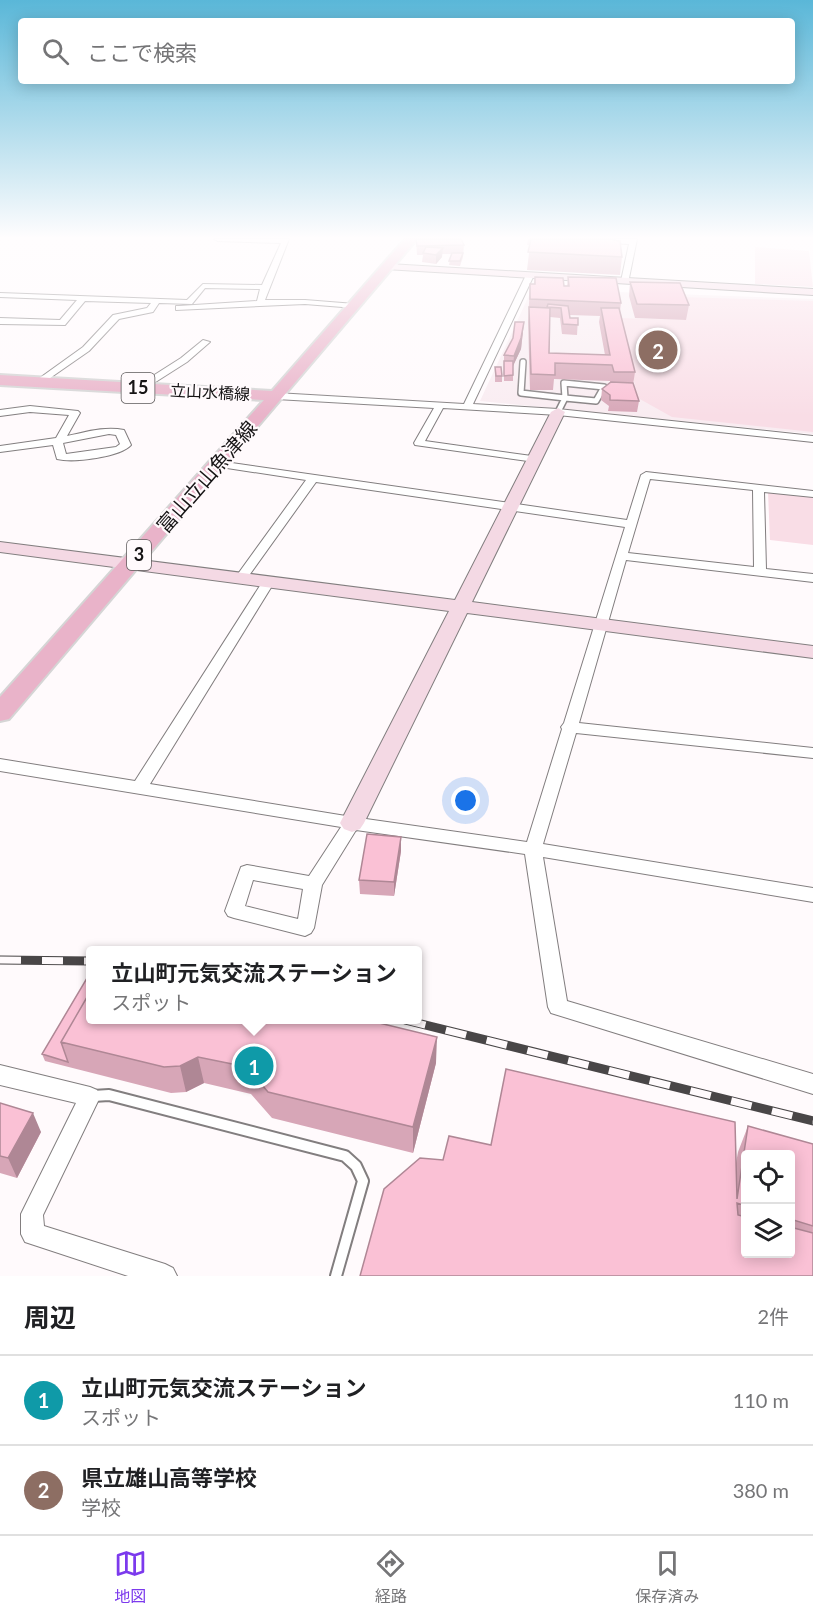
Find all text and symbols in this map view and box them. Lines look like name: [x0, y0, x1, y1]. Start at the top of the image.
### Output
search box: [18, 18, 795, 84]
icon: search: [39, 35, 72, 68]
text: ここで検索: [87, 39, 197, 66]
pin: 2: [638, 328, 678, 372]
road number: 15: [122, 373, 154, 403]
street label: 立山水橋線: [170, 380, 250, 403]
street label: 富山立山魚津線: [151, 416, 261, 537]
road number: 3: [127, 540, 151, 570]
your location: [451, 786, 480, 815]
popup: [86, 946, 422, 1024]
text: 立山町元気交流ステーション: [111, 959, 397, 986]
text: スポット: [111, 990, 191, 1014]
pin: 1: [234, 1044, 274, 1088]
map controls: [741, 1150, 795, 1258]
button: locate: [741, 1150, 795, 1204]
button: layers: [741, 1204, 795, 1258]
text: 周辺: [24, 1301, 76, 1333]
text: 2件: [757, 1304, 789, 1328]
text: 立山町元気交流ステーション: [81, 1374, 367, 1401]
text: 1: [38, 1388, 49, 1412]
text: 110 m: [733, 1388, 789, 1412]
text: スポット: [81, 1405, 161, 1429]
text: 県立雄山高等学校: [81, 1464, 257, 1491]
text: 2: [38, 1478, 49, 1502]
text: 380 m: [733, 1478, 789, 1502]
text: 学校: [81, 1495, 121, 1519]
tab: 地図: [114, 1547, 147, 1607]
tab: 経路: [374, 1547, 407, 1607]
tab: 保存済み: [635, 1547, 699, 1607]

